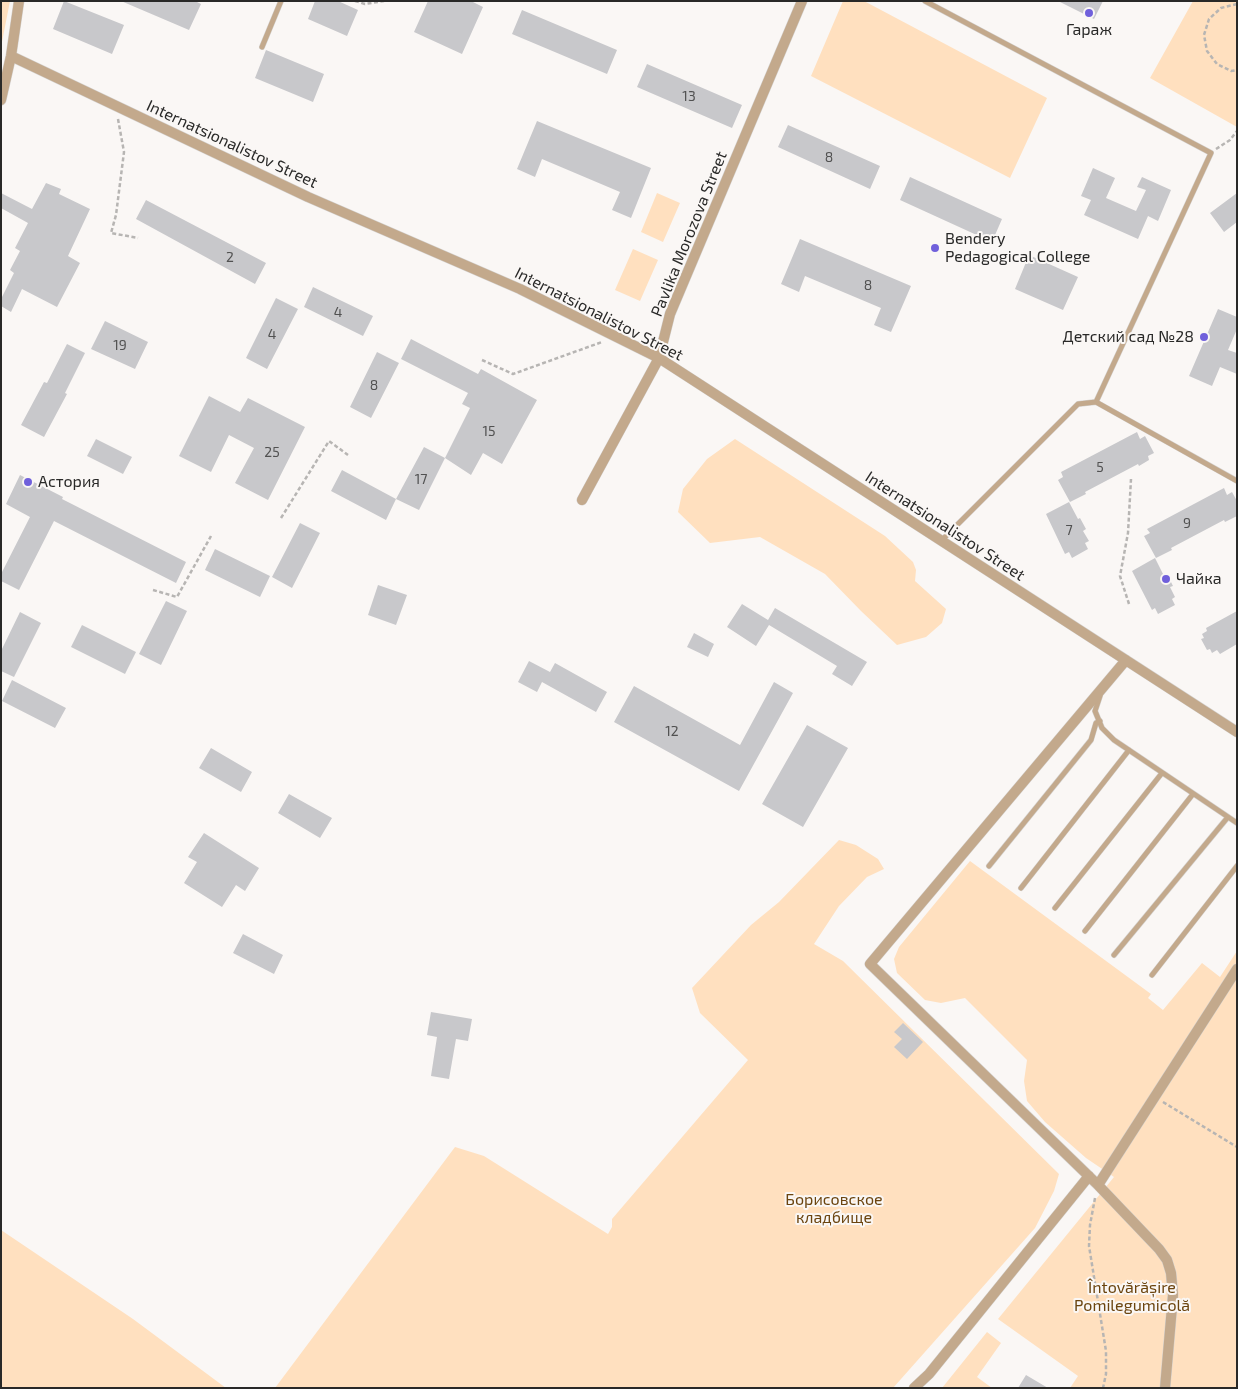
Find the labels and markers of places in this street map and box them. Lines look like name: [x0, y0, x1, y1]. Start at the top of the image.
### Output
marker: Гараж: [1083, 7, 1095, 19]
place label: Гараж: [1066, 20, 1112, 40]
place label: Bendery Pedagogical College: [945, 229, 1090, 267]
marker: Bendery Pedagogical College: [929, 242, 941, 254]
place label: Детский сад №28: [1063, 327, 1194, 347]
marker: Детский сад №28: [1198, 331, 1210, 343]
place label: Астория: [38, 472, 100, 492]
marker: Астория: [22, 476, 34, 488]
place label: Чайка: [1176, 569, 1222, 589]
marker: Чайка: [1160, 573, 1172, 585]

